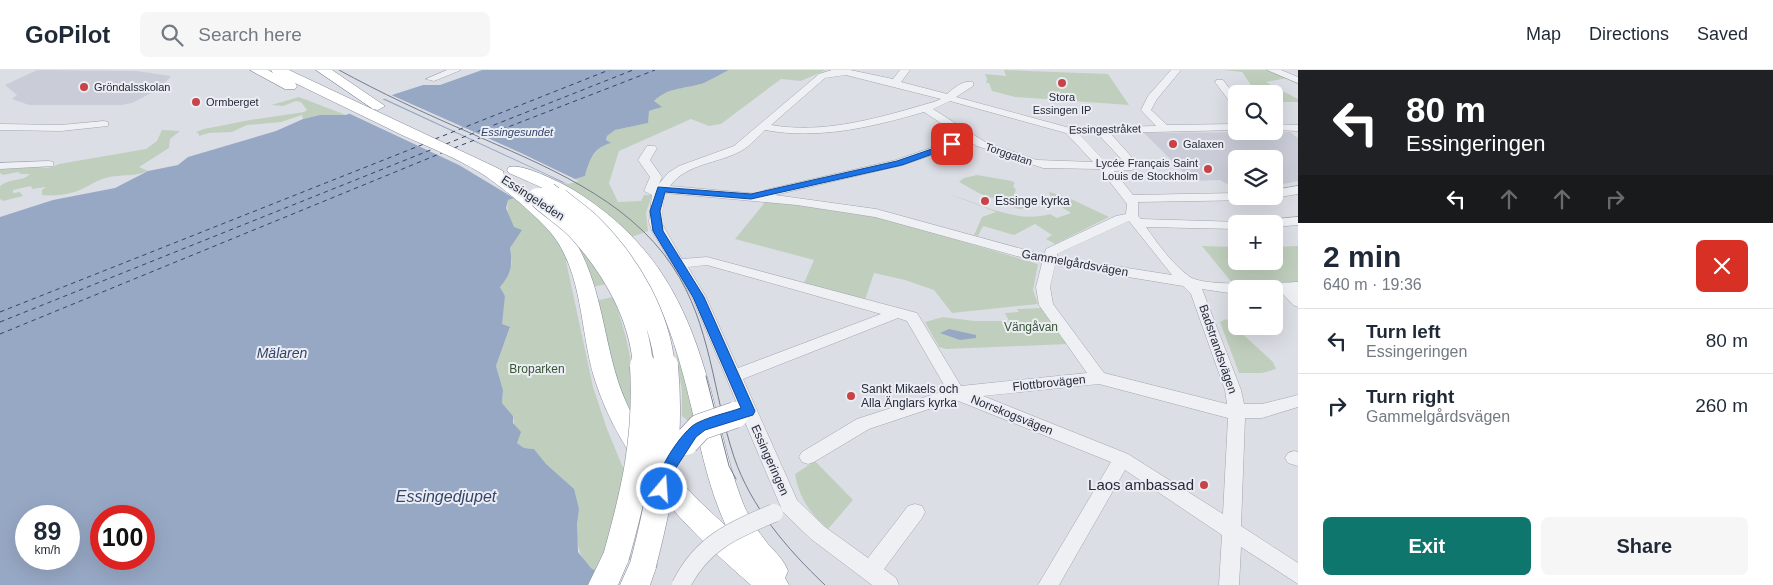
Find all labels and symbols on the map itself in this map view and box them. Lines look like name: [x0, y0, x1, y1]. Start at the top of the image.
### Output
marker: Stora Essingen IP: [1056, 77, 1068, 89]
marker: Gröndalsskolan: [78, 81, 90, 93]
place label: Gröndalsskolan: [94, 81, 170, 93]
place label: Stora Essingen IP: [1033, 91, 1091, 116]
marker: Ormberget: [190, 96, 202, 108]
place label: Ormberget: [206, 96, 259, 108]
street label: Essingestråket: [1069, 122, 1141, 136]
pin: [931, 123, 973, 165]
water label: Essingesundet: [481, 126, 554, 138]
marker: Galaxen: [1167, 138, 1179, 150]
place label: Galaxen: [1183, 138, 1224, 150]
street label: Torggatan: [984, 140, 1034, 168]
place label: Lycée Français Saint Louis de Stockholm: [1096, 157, 1198, 182]
marker: Lycée Français Saint Louis de Stockholm: [1202, 163, 1214, 175]
street label: Essingeleden: [499, 173, 567, 223]
place label: Essinge kyrka: [995, 194, 1070, 208]
marker: Essinge kyrka: [979, 195, 991, 207]
street label: Gammelgårdsvägen: [1021, 247, 1129, 279]
street label: Badstrandsvägen: [1196, 303, 1240, 395]
park label: Vängåvan: [1004, 320, 1058, 334]
water label: Mälaren: [257, 345, 307, 361]
park label: Broparken: [509, 362, 565, 376]
street label: Flottbrovägen: [1012, 372, 1086, 394]
place label: Sankt Mikaels och Alla Änglars kyrka: [861, 382, 958, 410]
marker: Sankt Mikaels och Alla Änglars kyrka: [845, 390, 857, 402]
street label: Norrskogsvägen: [969, 392, 1055, 438]
street label: Essingeringen: [748, 422, 792, 498]
position arrow: [635, 462, 687, 514]
place label: Laos ambassad: [1088, 476, 1194, 493]
marker: Laos ambassad: [1198, 479, 1210, 491]
water label: Essingedjupet: [396, 488, 497, 505]
speed limit sign: 100: [90, 505, 155, 570]

